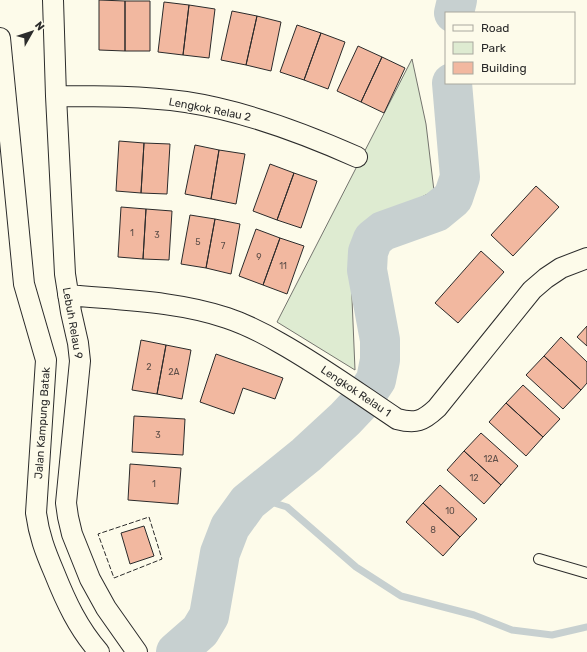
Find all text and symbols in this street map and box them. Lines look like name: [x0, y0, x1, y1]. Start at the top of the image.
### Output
north arrow: [12, 12, 52, 52]
legend: [445, 12, 575, 84]
text: N: [32, 19, 47, 33]
text: Road: [481, 21, 509, 35]
text: Park: [481, 41, 507, 55]
text: Building: [481, 61, 527, 75]
street label: Lengkok Relau 2: [168, 95, 252, 124]
house number: 1: [130, 228, 134, 238]
house number: 3: [154, 230, 160, 240]
house number: 5: [195, 237, 201, 247]
house number: 7: [221, 241, 226, 251]
house number: 9: [256, 252, 262, 262]
house number: 11: [279, 261, 287, 271]
street label: Lebuh Relau 9: [60, 286, 85, 360]
house number: 2: [146, 362, 152, 372]
street label: Lengkok Relau 1: [318, 363, 393, 420]
street label: Jalan Kampung Batak: [32, 366, 53, 479]
house number: 2A: [168, 367, 180, 377]
house number: 3: [155, 430, 161, 440]
house number: 12A: [483, 454, 499, 464]
house number: 12: [469, 473, 479, 483]
house number: 1: [152, 479, 156, 489]
house number: 10: [445, 506, 455, 516]
house number: 8: [430, 525, 436, 535]

